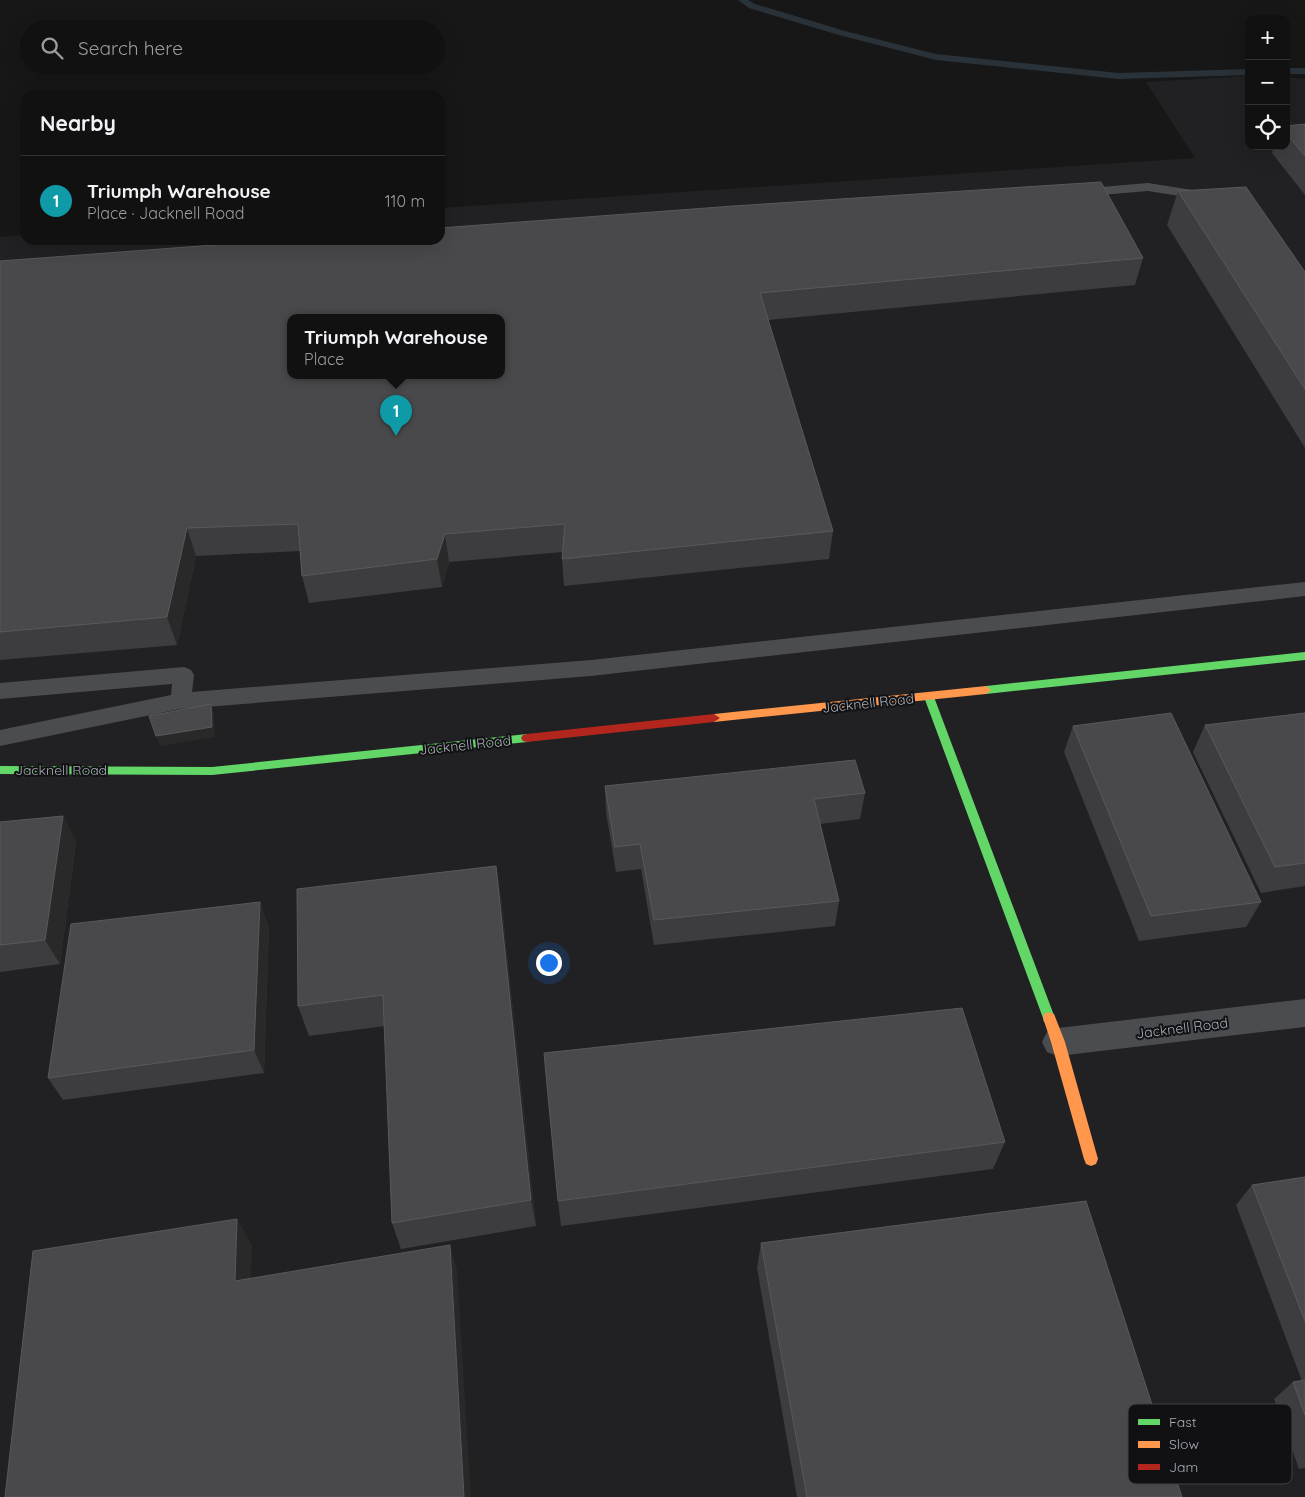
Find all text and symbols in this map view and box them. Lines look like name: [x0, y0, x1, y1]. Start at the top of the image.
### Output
map controls: [1245, 15, 1290, 150]
button: +: [1245, 15, 1290, 60]
search box: [20, 20, 445, 75]
icon: search: [38, 34, 66, 62]
text: Search here: [78, 36, 183, 60]
button: −: [1245, 60, 1290, 105]
button: locate: [1245, 105, 1290, 150]
text: Nearby: [40, 110, 116, 136]
text: Triumph Warehouse: [87, 179, 271, 203]
text: 1: [53, 191, 59, 211]
text: 110 m: [385, 191, 425, 211]
text: Place · Jacknell Road: [87, 203, 245, 223]
popup: [287, 314, 505, 379]
text: Triumph Warehouse: [304, 325, 488, 349]
text: Place: [304, 349, 344, 369]
pin: 1: [380, 395, 412, 436]
street label: Jacknell Road: [821, 689, 915, 717]
street label: Jacknell Road: [418, 731, 512, 759]
street label: Jacknell Road: [15, 761, 107, 779]
your location: [536, 950, 562, 976]
street label: Jacknell Road: [1135, 1013, 1229, 1043]
legend: [1128, 1404, 1292, 1484]
text: Fast: [1169, 1413, 1197, 1431]
text: Slow: [1169, 1435, 1199, 1453]
text: Jam: [1169, 1458, 1198, 1476]

